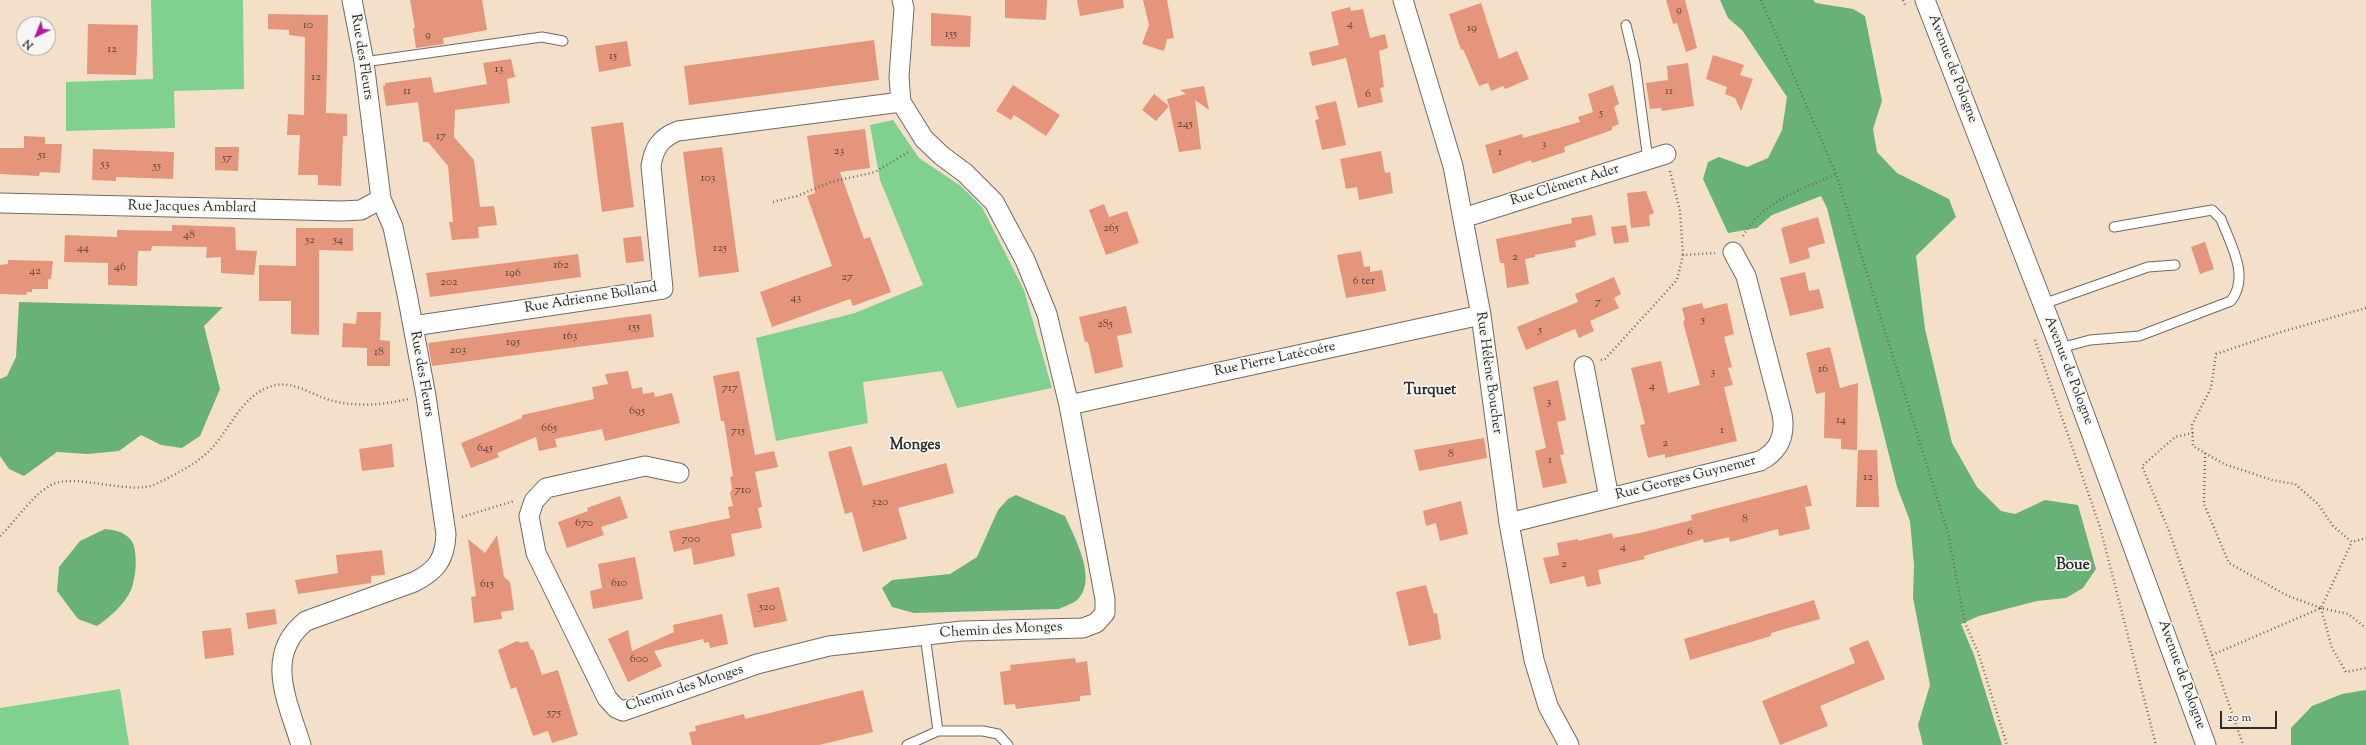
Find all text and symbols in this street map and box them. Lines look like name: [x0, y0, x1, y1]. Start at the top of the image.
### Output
house number: 9: [1676, 4, 1682, 18]
street label: Avenue de Pologne: [1924, 12, 1980, 126]
street label: Rue des Fleurs: [346, 13, 376, 101]
north arrow: [16, 16, 56, 56]
house number: 4: [1347, 18, 1353, 32]
house number: 10: [303, 19, 313, 33]
house number: 19: [1467, 22, 1477, 36]
house number: 155: [945, 28, 957, 42]
house number: 9: [425, 29, 431, 43]
text: N: [20, 35, 37, 53]
house number: 12: [107, 43, 117, 57]
house number: 15: [609, 50, 617, 64]
house number: 13: [495, 63, 503, 77]
house number: 12: [311, 71, 321, 85]
house number: 11: [403, 85, 411, 99]
house number: 11: [1665, 85, 1673, 99]
house number: 6: [1365, 88, 1371, 102]
house number: 5: [1599, 107, 1603, 121]
house number: 245: [1177, 118, 1193, 132]
house number: 17: [436, 130, 446, 144]
house number: 3: [1542, 138, 1546, 152]
house number: 23: [834, 145, 844, 159]
house number: 1: [1498, 146, 1502, 160]
house number: 51: [38, 149, 46, 163]
house number: 57: [222, 152, 232, 166]
house number: 53: [101, 158, 109, 172]
house number: 55: [153, 160, 161, 174]
street label: Rue Clément Ader: [1509, 161, 1621, 211]
house number: 103: [700, 172, 716, 186]
street label: Rue Jacques Amblard: [128, 198, 256, 218]
house number: 265: [1103, 222, 1119, 236]
house number: 48: [183, 229, 195, 243]
house number: 52: [305, 234, 315, 248]
house number: 54: [333, 234, 343, 248]
house number: 44: [77, 242, 89, 256]
house number: 125: [713, 242, 727, 256]
house number: 2: [1512, 251, 1518, 265]
house number: 162: [553, 259, 569, 273]
house number: 46: [114, 261, 126, 275]
house number: 42: [29, 265, 41, 279]
house number: 196: [505, 267, 521, 281]
house number: 27: [841, 271, 853, 285]
house number: 6 ter: [1353, 275, 1375, 289]
house number: 202: [440, 276, 458, 290]
street label: Rue Adrienne Bolland: [524, 280, 658, 318]
house number: 43: [791, 292, 801, 306]
house number: 7: [1595, 296, 1601, 310]
street label: Rue Hélène Boucher: [1471, 311, 1505, 435]
house number: 5: [1701, 314, 1705, 328]
street label: Avenue de Pologne: [2040, 314, 2096, 428]
house number: 285: [1097, 318, 1113, 332]
house number: 155: [628, 321, 640, 335]
house number: 5: [1538, 324, 1542, 338]
street label: Rue des Fleurs: [405, 330, 437, 418]
house number: 163: [563, 330, 577, 344]
house number: 195: [506, 336, 520, 350]
street label: Rue Pierre Latécoére: [1213, 339, 1337, 381]
house number: 203: [450, 344, 466, 358]
house number: 18: [374, 346, 384, 360]
house number: 16: [1818, 363, 1828, 377]
house number: 3: [1711, 366, 1715, 380]
house number: 4: [1649, 380, 1655, 394]
house number: 717: [722, 382, 738, 396]
district label: Turquet: [1404, 382, 1456, 400]
house number: 3: [1547, 396, 1551, 410]
house number: 695: [629, 405, 645, 419]
house number: 14: [1836, 414, 1846, 428]
house number: 665: [541, 422, 557, 436]
house number: 1: [1720, 424, 1724, 438]
house number: 715: [731, 425, 745, 439]
district label: Monges: [890, 437, 940, 455]
house number: 2: [1662, 437, 1668, 451]
house number: 645: [477, 442, 493, 456]
house number: 8: [1448, 448, 1454, 462]
street label: Rue Georges Guynemer: [1614, 453, 1758, 505]
house number: 1: [1548, 454, 1552, 468]
house number: 12: [1863, 471, 1873, 485]
house number: 710: [735, 484, 751, 498]
house number: 320: [872, 496, 888, 510]
house number: 8: [1742, 513, 1748, 527]
house number: 670: [575, 517, 593, 531]
house number: 6: [1687, 526, 1693, 540]
house number: 700: [682, 533, 700, 547]
house number: 4: [1620, 541, 1626, 555]
district label: Boue: [2056, 557, 2090, 575]
house number: 2: [1561, 558, 1567, 572]
house number: 610: [611, 577, 627, 591]
house number: 615: [480, 578, 494, 592]
house number: 520: [759, 601, 775, 615]
street label: Avenue de Pologne: [2153, 618, 2209, 732]
street label: Chemin des Monges: [939, 619, 1063, 643]
house number: 600: [630, 653, 648, 667]
street label: Chemin des Monges: [624, 662, 746, 716]
scale bar: [2222, 703, 2279, 729]
house number: 575: [547, 707, 561, 721]
text: 20 m: [2227, 709, 2251, 727]

